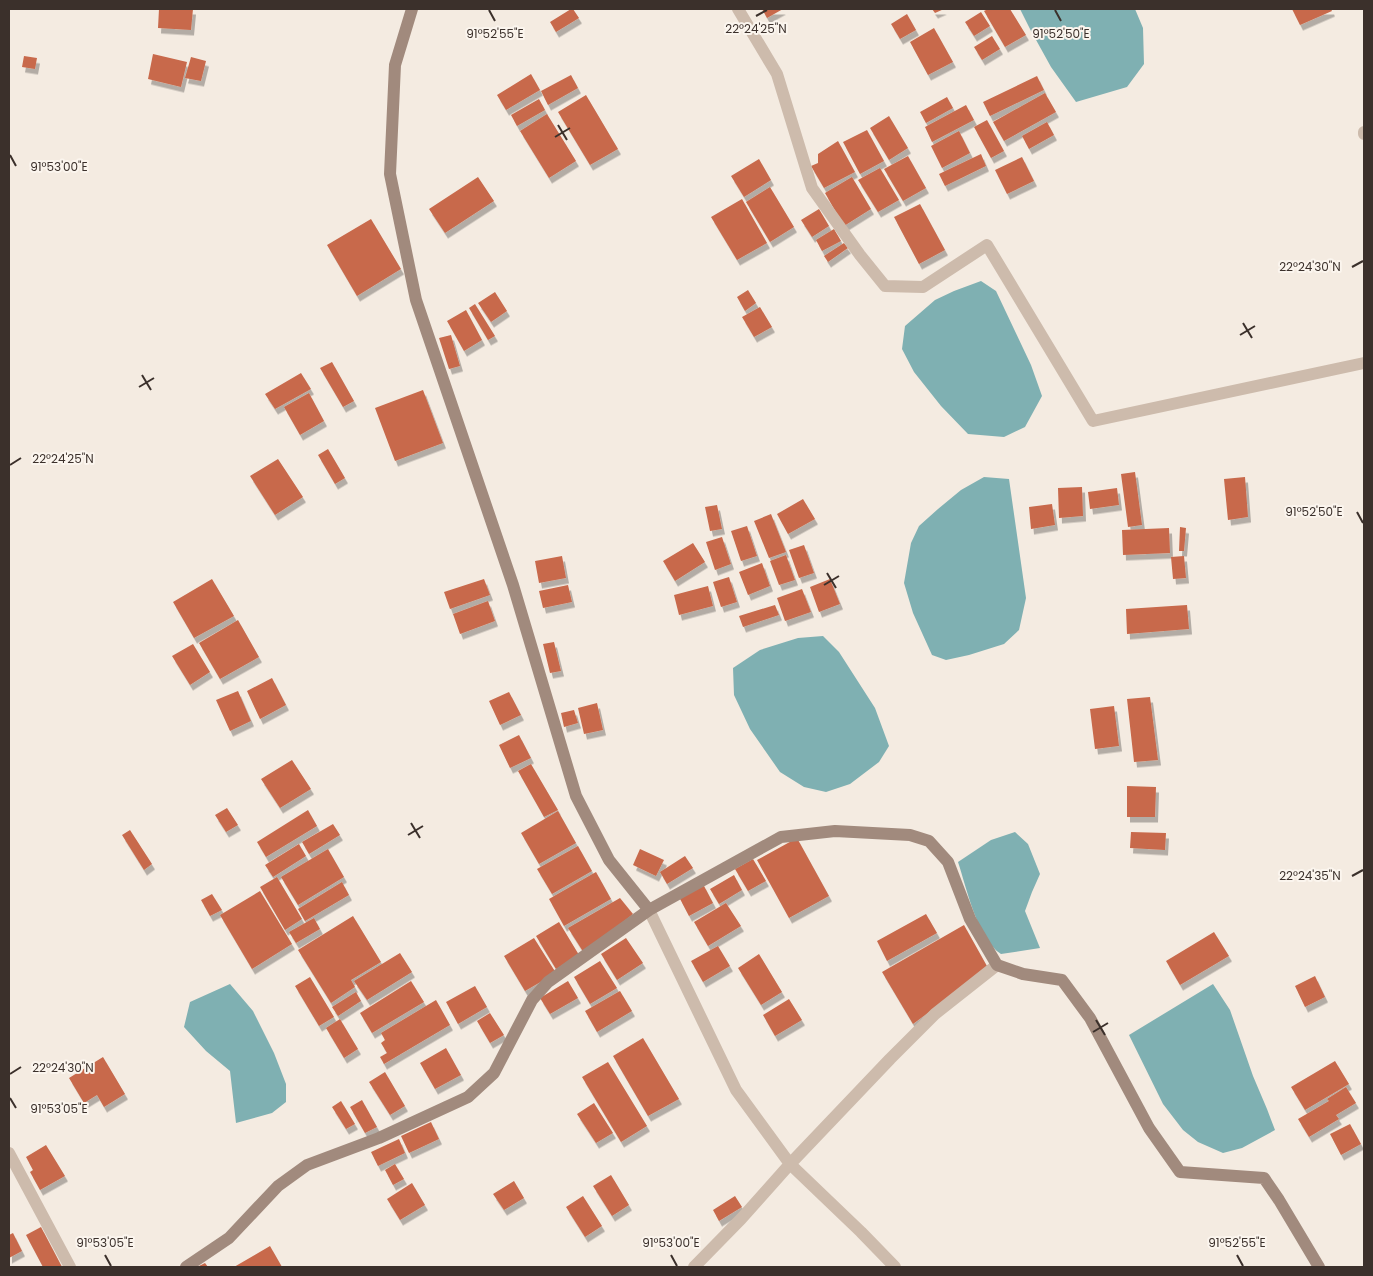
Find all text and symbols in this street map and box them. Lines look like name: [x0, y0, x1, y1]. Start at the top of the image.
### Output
text: 22°24'25"N: [725, 20, 787, 37]
text: 91°52'55"E: [466, 25, 524, 42]
text: 91°52'50"E: [1032, 25, 1090, 42]
text: 91°53'00"E: [30, 158, 88, 175]
text: 22°24'30"N: [1279, 258, 1341, 275]
text: 22°24'25"N: [32, 450, 94, 467]
text: 91°52'50"E: [1285, 503, 1343, 520]
text: 22°24'35"N: [1279, 867, 1341, 884]
text: 22°24'30"N: [32, 1059, 94, 1076]
text: 91°53'05"E: [30, 1100, 88, 1117]
text: 91°53'05"E: [76, 1234, 134, 1251]
text: 91°53'00"E: [642, 1234, 700, 1251]
text: 91°52'55"E: [1208, 1234, 1266, 1251]

